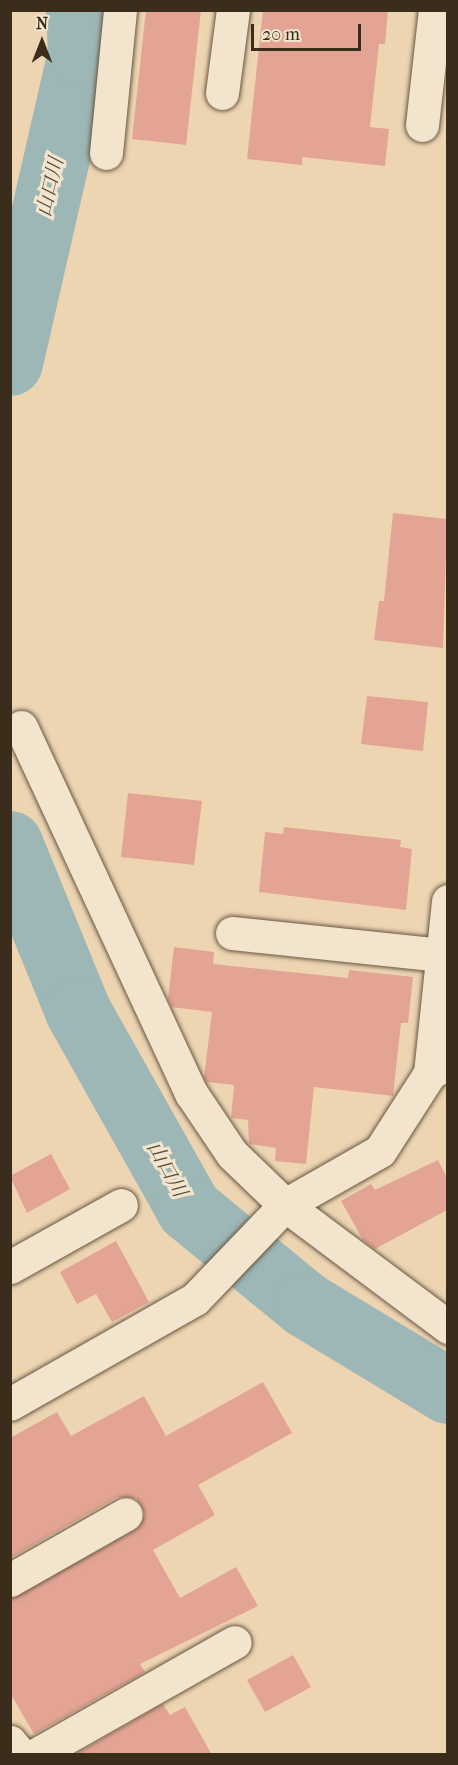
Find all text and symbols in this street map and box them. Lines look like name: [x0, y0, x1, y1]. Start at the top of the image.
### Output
north arrow: [12, 12, 72, 72]
scale bar: [254, 12, 364, 50]
text: N: [36, 14, 48, 33]
text: 20 m: [262, 24, 300, 45]
water label: 山口川: [32, 155, 68, 219]
water label: 山口川: [142, 1137, 192, 1201]

